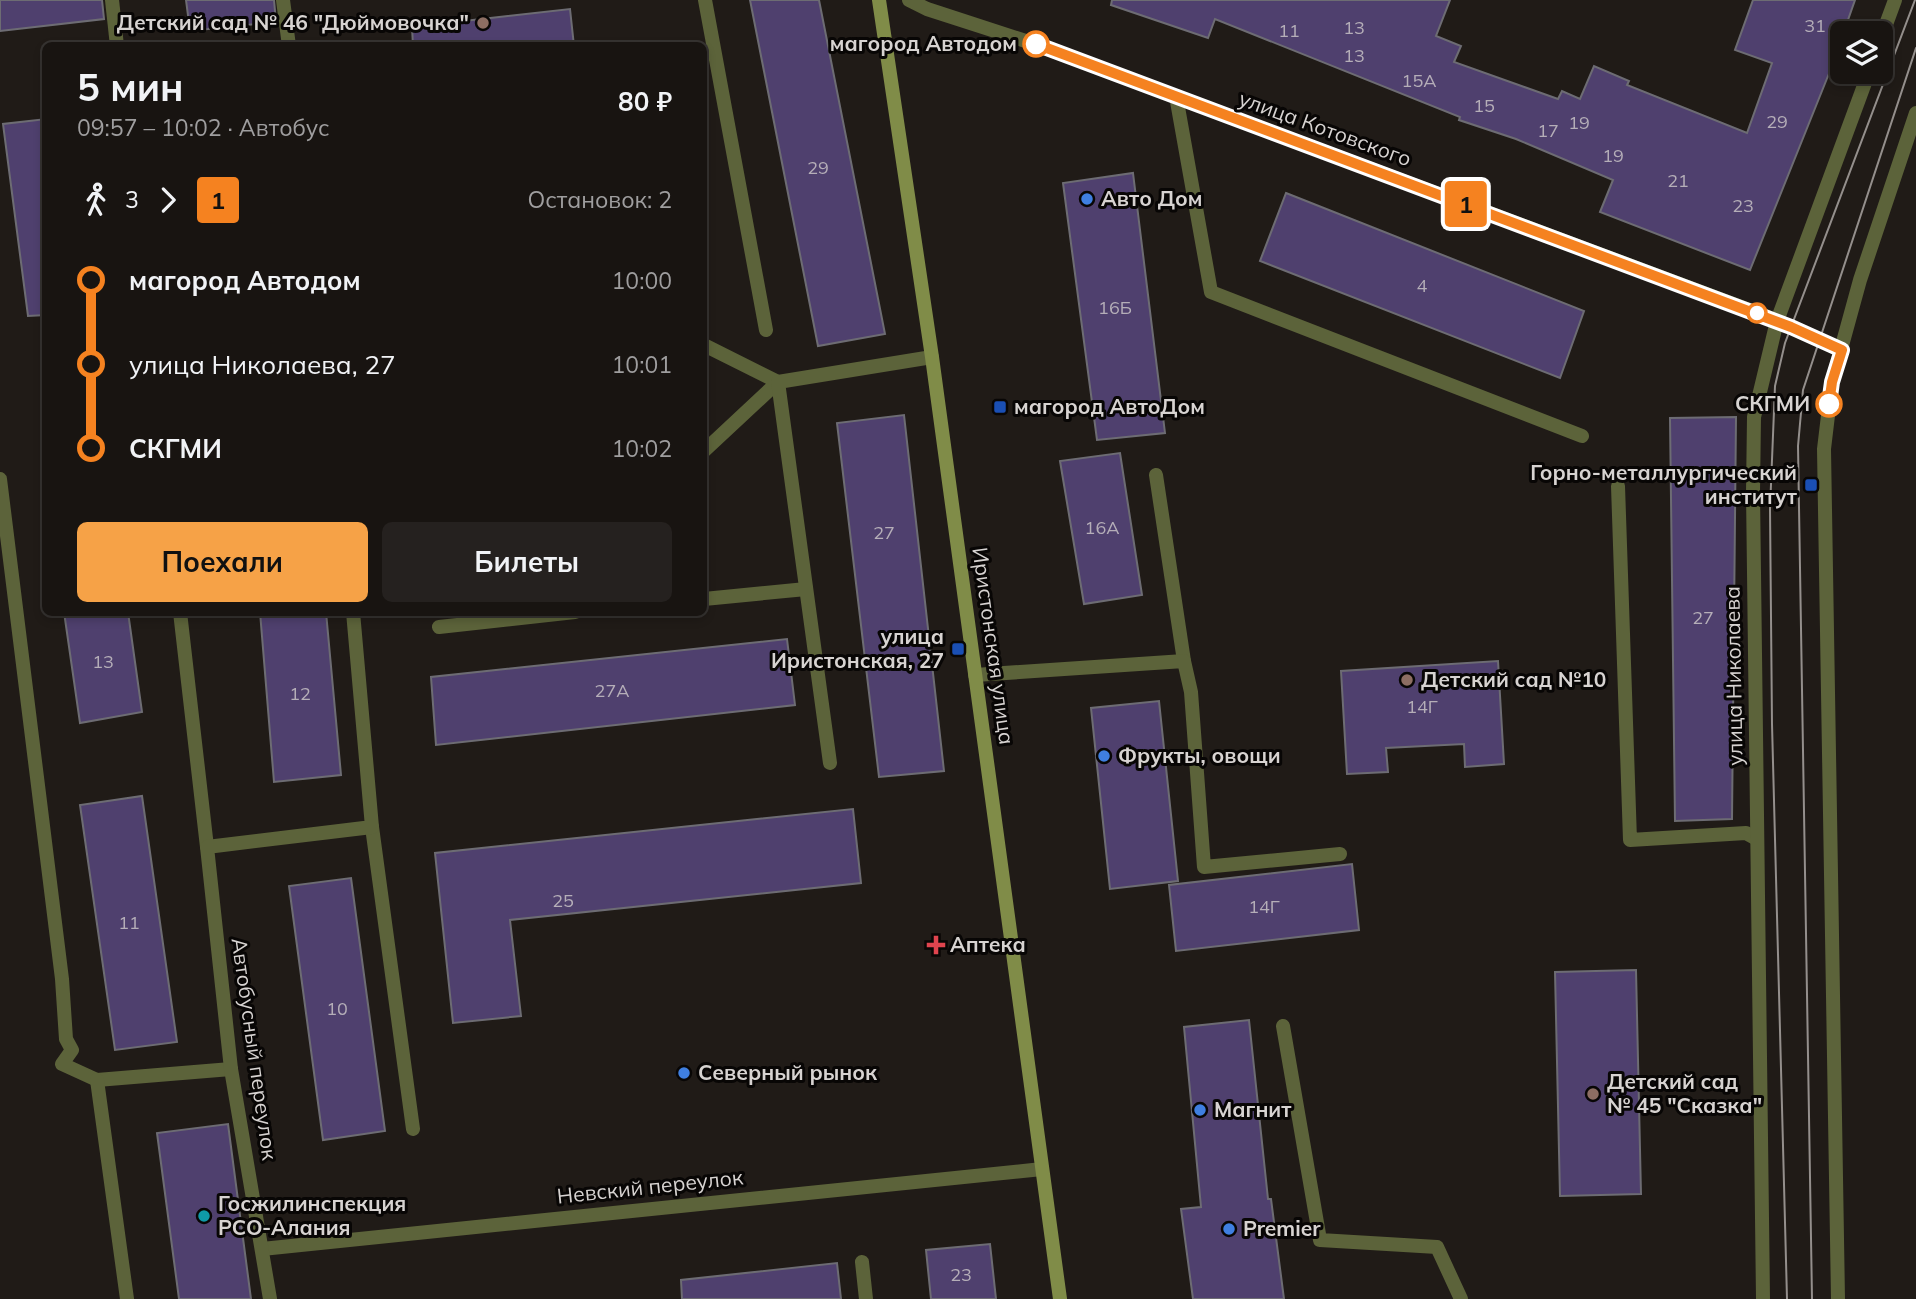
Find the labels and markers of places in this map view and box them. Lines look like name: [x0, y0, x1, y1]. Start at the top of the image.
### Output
place label: Детский сад № 46 "Дюймовочка": [117, 9, 469, 35]
marker: Детский сад № 46 "Дюймовочка": [475, 15, 491, 31]
place label: магород Автодом: [830, 30, 1017, 56]
marker: магород Автодом: [1023, 31, 1049, 57]
place label: Авто Дом: [1101, 185, 1202, 211]
marker: Авто Дом: [1079, 191, 1095, 207]
unlabelled marker: [1747, 303, 1767, 323]
place label: СКГМИ: [1735, 390, 1810, 416]
marker: СКГМИ: [1816, 391, 1842, 417]
place label: магород АвтоДом: [1014, 393, 1205, 419]
marker: магород АвтоДом: [992, 399, 1008, 415]
place label: Горно-металлургический институт: [1530, 459, 1798, 509]
marker: Горно-металлургический институт: [1803, 477, 1819, 493]
place label: улица Иристонская, 27: [771, 623, 944, 673]
marker: улица Иристонская, 27: [950, 641, 966, 657]
place label: Детский сад №10: [1421, 666, 1606, 692]
marker: Детский сад №10: [1399, 672, 1415, 688]
place label: Фрукты, овощи: [1118, 742, 1281, 768]
marker: Фрукты, овощи: [1096, 748, 1112, 764]
place label: Аптека: [950, 931, 1026, 957]
marker: Аптека: [928, 937, 944, 953]
place label: Северный рынок: [698, 1059, 878, 1085]
marker: Северный рынок: [676, 1065, 692, 1081]
place label: Детский сад № 45 "Сказка": [1607, 1068, 1762, 1118]
marker: Детский сад № 45 "Сказка": [1585, 1086, 1601, 1102]
place label: Магнит: [1214, 1096, 1292, 1122]
marker: Магнит: [1192, 1102, 1208, 1118]
place label: Госжилинспекция РСО-Алания: [218, 1190, 406, 1240]
marker: Госжилинспекция РСО-Алания: [196, 1208, 212, 1224]
place label: Premier: [1243, 1215, 1321, 1241]
marker: Premier: [1221, 1221, 1237, 1237]

